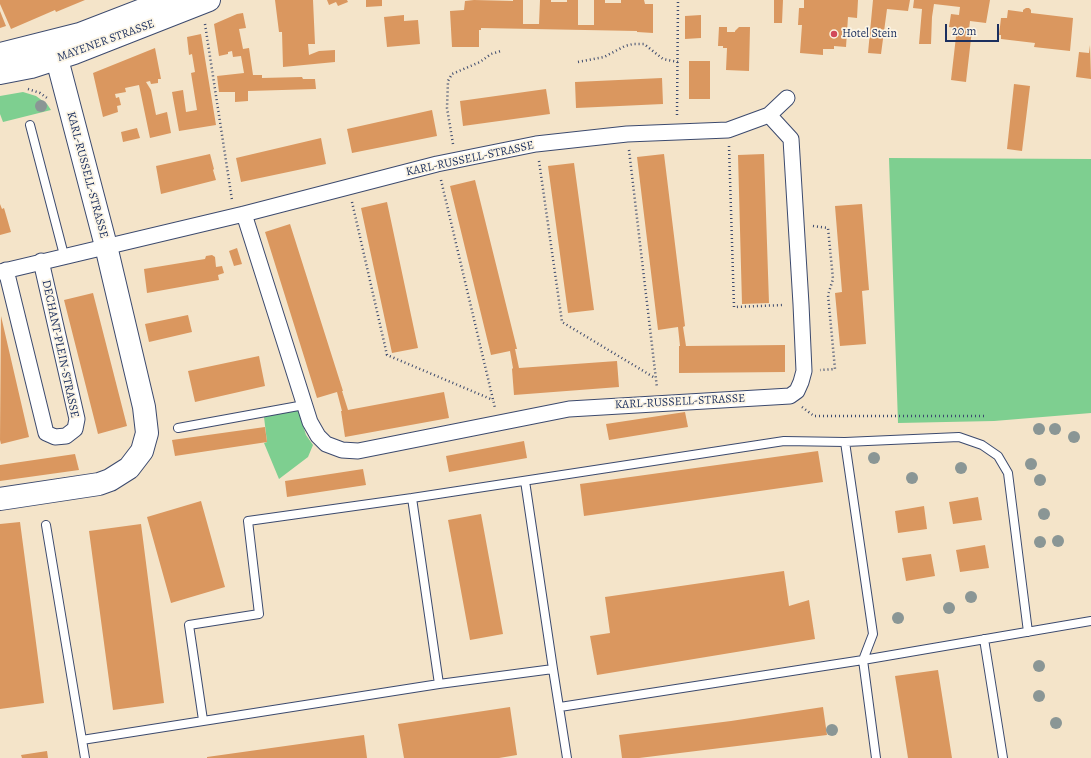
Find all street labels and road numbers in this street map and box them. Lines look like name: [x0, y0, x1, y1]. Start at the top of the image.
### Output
street label: MAYENER STRASSE: [55, 17, 157, 65]
street label: KARL-RUSSELL-STRASSE: [63, 110, 111, 240]
street label: KARL-RUSSELL-STRASSE: [405, 138, 535, 180]
street label: DECHANT-PLEIN-STRASSE: [38, 279, 82, 419]
street label: KARL-RUSSELL-STRASSE: [614, 391, 746, 413]

